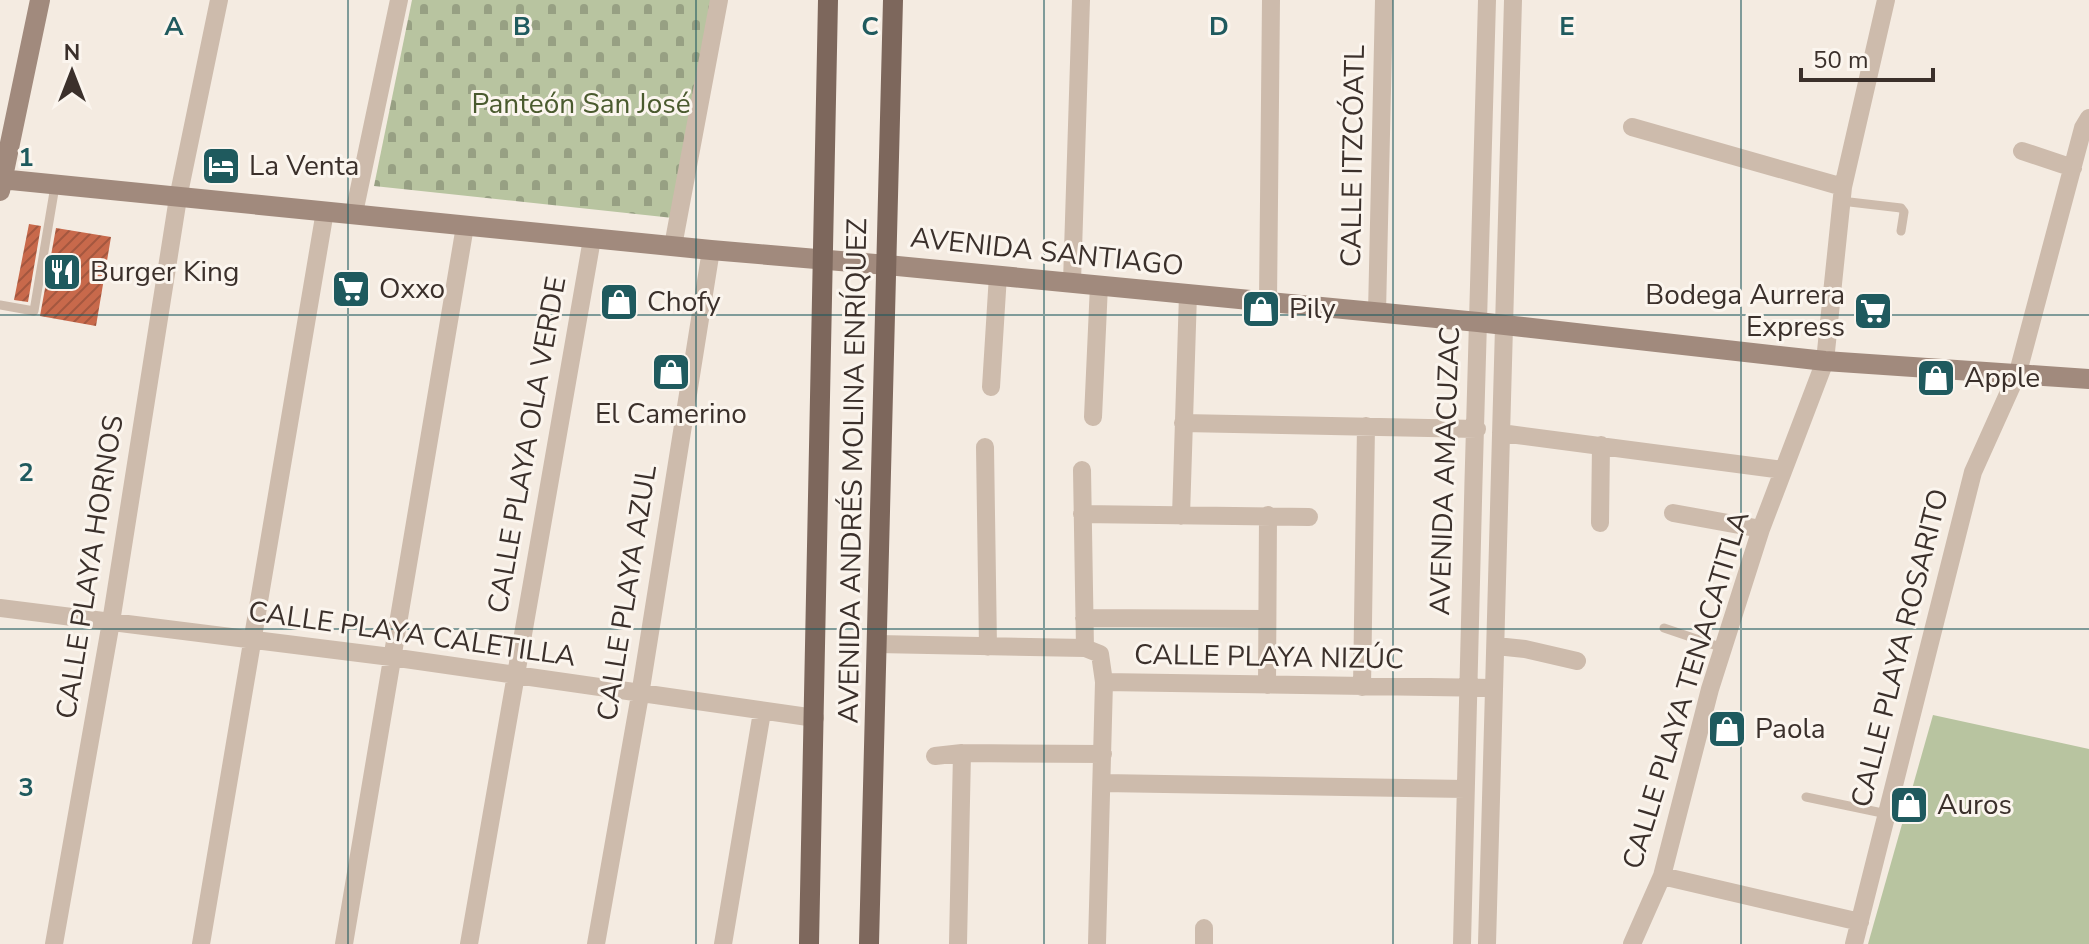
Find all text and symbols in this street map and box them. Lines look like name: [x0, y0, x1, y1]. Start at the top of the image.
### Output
text: A: [164, 9, 184, 44]
text: B: [513, 9, 531, 44]
text: C: [861, 9, 879, 44]
text: D: [1209, 9, 1229, 44]
text: E: [1559, 9, 1575, 44]
north arrow: [32, 32, 112, 112]
scale bar: [1801, 32, 1933, 82]
text: N: [64, 38, 80, 68]
street label: CALLE ITZCÓATL: [1332, 44, 1374, 268]
text: 50 m: [1813, 44, 1869, 76]
park label: Panteón San José: [471, 85, 691, 123]
text: 1: [18, 140, 34, 175]
hotel icon: La Venta: [200, 145, 242, 187]
place label: La Venta: [249, 147, 359, 185]
street label: AVENIDA ANDRÉS MOLINA ENRÍQUEZ: [830, 218, 876, 724]
street label: AVENIDA SANTIAGO: [908, 219, 1186, 285]
restaurant icon: Burger King: [41, 251, 83, 293]
place label: Burger King: [90, 253, 239, 291]
supermarket icon: Oxxo: [330, 268, 372, 310]
place label: Oxxo: [379, 270, 445, 308]
street label: CALLE PLAYA OLA VERDE: [479, 274, 575, 616]
place label: Bodega Aurrera Express: [1645, 276, 1845, 346]
shop icon: Chofy: [598, 281, 640, 323]
place label: Chofy: [647, 283, 721, 321]
shop icon: Pily: [1240, 288, 1282, 330]
place label: Pily: [1289, 290, 1336, 328]
supermarket icon: Bodega Aurrera Express: [1852, 290, 1894, 332]
street label: AVENIDA AMACUZAC: [1421, 326, 1469, 616]
shop icon: El Camerino: [650, 351, 692, 393]
shop icon: Apple: [1915, 357, 1957, 399]
place label: Apple: [1964, 359, 2040, 397]
place label: El Camerino: [595, 395, 747, 433]
street label: CALLE PLAYA HORNOS: [47, 412, 133, 722]
text: 2: [18, 455, 34, 490]
street label: CALLE PLAYA AZUL: [588, 462, 666, 724]
street label: CALLE PLAYA ROSARITO: [1842, 485, 1958, 811]
street label: CALLE PLAYA TENACATITLA: [1613, 506, 1759, 874]
street label: CALLE PLAYA CALETILLA: [246, 592, 578, 676]
street label: CALLE PLAYA NIZÚC: [1134, 636, 1404, 678]
shop icon: Paola: [1706, 708, 1748, 750]
place label: Paola: [1755, 710, 1826, 748]
text: 3: [18, 770, 34, 805]
shop icon: Auros: [1888, 784, 1930, 826]
place label: Auros: [1937, 786, 2012, 824]

